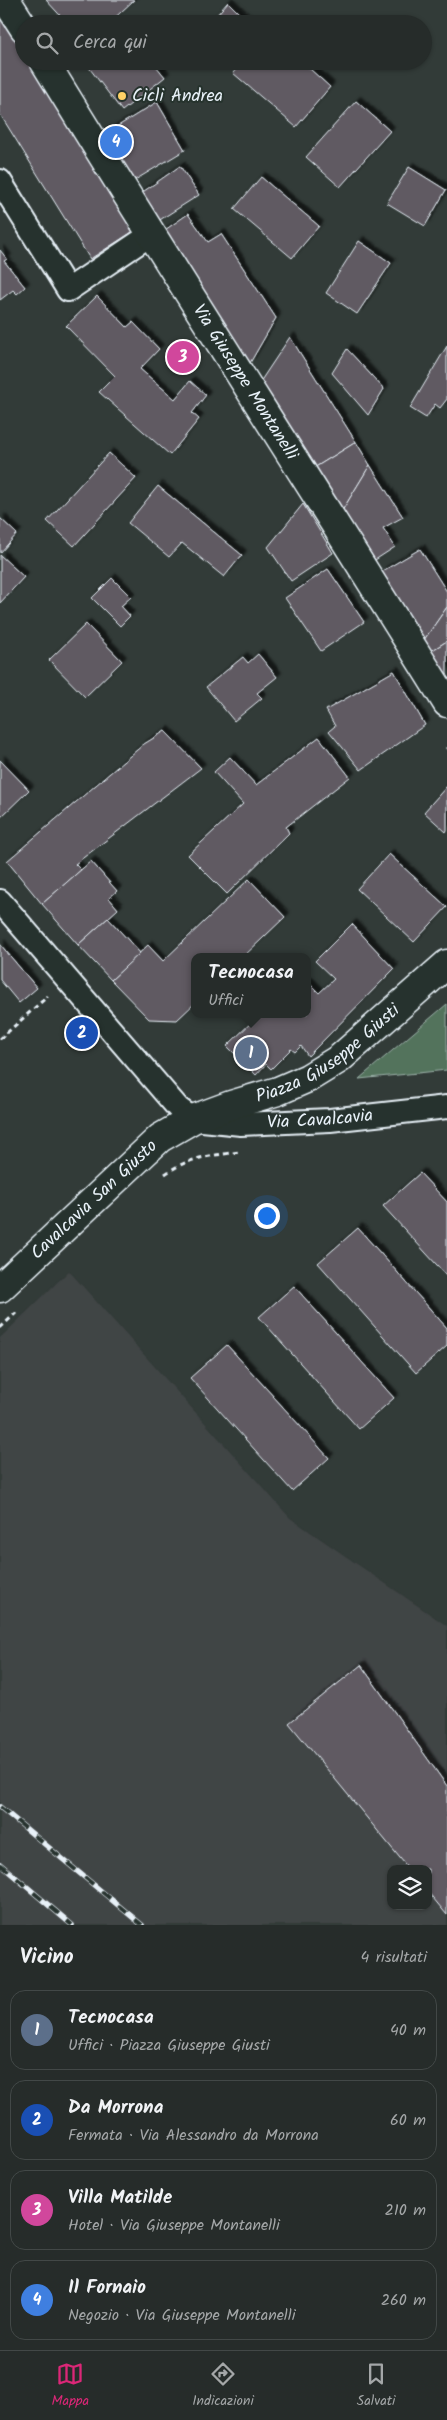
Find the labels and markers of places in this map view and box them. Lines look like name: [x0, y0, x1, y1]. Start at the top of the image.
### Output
place label: Cicli Andrea: [132, 82, 223, 111]
marker: Cicli Andrea: [116, 90, 128, 102]
pin: 4: [100, 123, 132, 161]
pin: 3: [167, 338, 199, 376]
pin: 2: [66, 1014, 98, 1052]
pin: 1: [235, 1034, 267, 1072]

